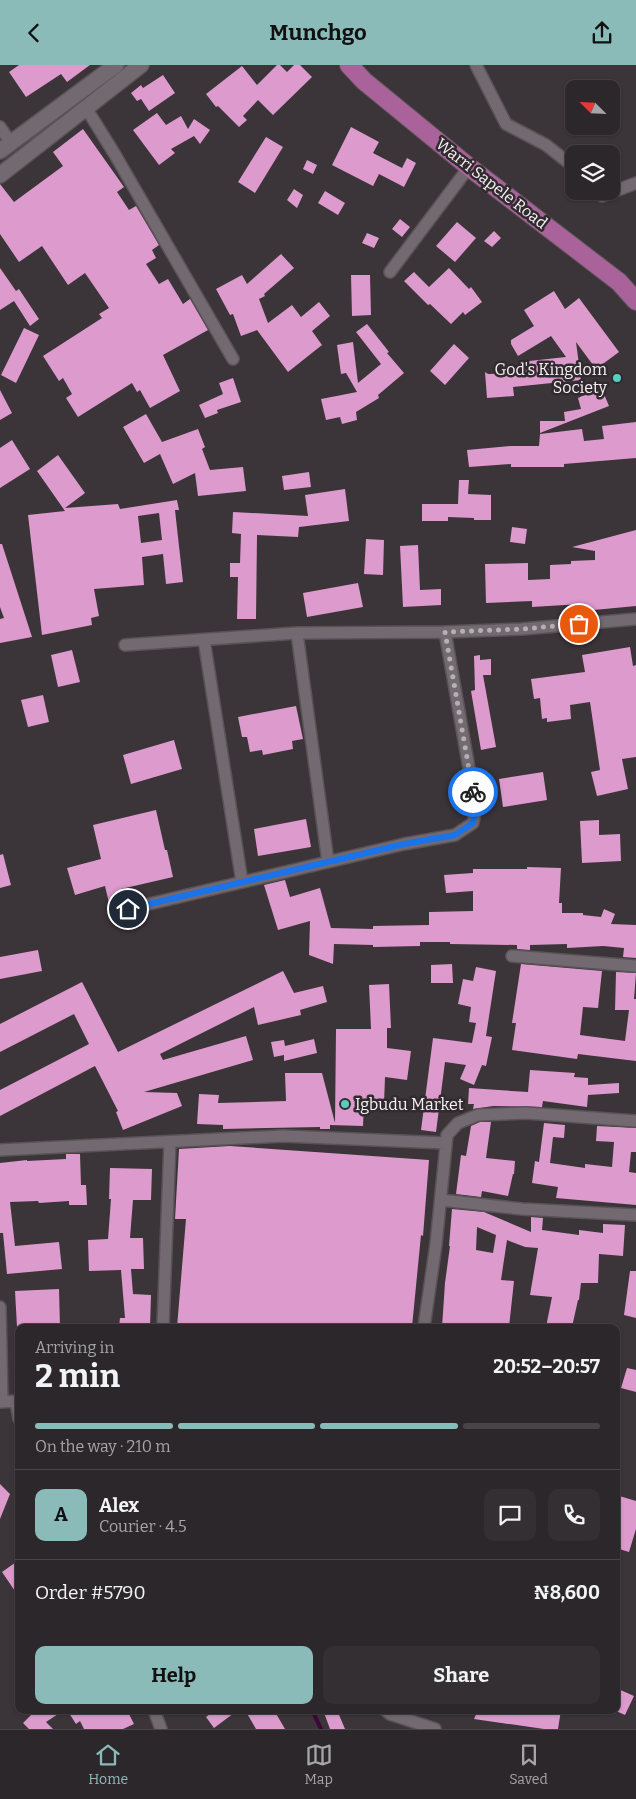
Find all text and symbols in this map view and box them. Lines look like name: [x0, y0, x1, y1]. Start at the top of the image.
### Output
icon: back: [20, 19, 48, 47]
text: Munchgo: [269, 19, 367, 46]
icon: share: [588, 19, 616, 47]
north arrow: [565, 80, 620, 135]
map controls: [565, 80, 620, 200]
street label: Warri Sapele Road: [432, 134, 551, 233]
button: layers: [565, 145, 620, 200]
place label: God's Kingdom Society: [494, 360, 608, 397]
marker: God's Kingdom Society: [611, 372, 623, 384]
pin: [558, 603, 600, 645]
icon: bag: [565, 610, 593, 638]
courier: [448, 767, 498, 817]
icon: bike: [459, 778, 487, 806]
pin: [107, 888, 149, 930]
icon: home: [114, 895, 142, 923]
place label: Igbudu Market: [355, 1095, 464, 1114]
marker: Igbudu Market: [339, 1098, 351, 1110]
text: Arriving in: [35, 1338, 114, 1357]
text: 20:52–20:57: [493, 1355, 600, 1378]
text: 2 min: [35, 1357, 120, 1395]
text: On the way · 210 m: [35, 1437, 170, 1456]
button: chat: [484, 1489, 536, 1541]
button: phone: [548, 1489, 600, 1541]
text: Alex: [99, 1494, 139, 1517]
text: A: [54, 1503, 68, 1526]
text: Courier · 4.5: [99, 1517, 187, 1536]
text: Order #5790: [35, 1581, 146, 1604]
text: ₦8,600: [534, 1581, 600, 1604]
button: Help: [35, 1646, 313, 1704]
button: Share: [323, 1646, 600, 1704]
tab: Home: [88, 1741, 128, 1788]
tab: Map: [305, 1741, 333, 1788]
tab: Saved: [509, 1741, 548, 1788]

